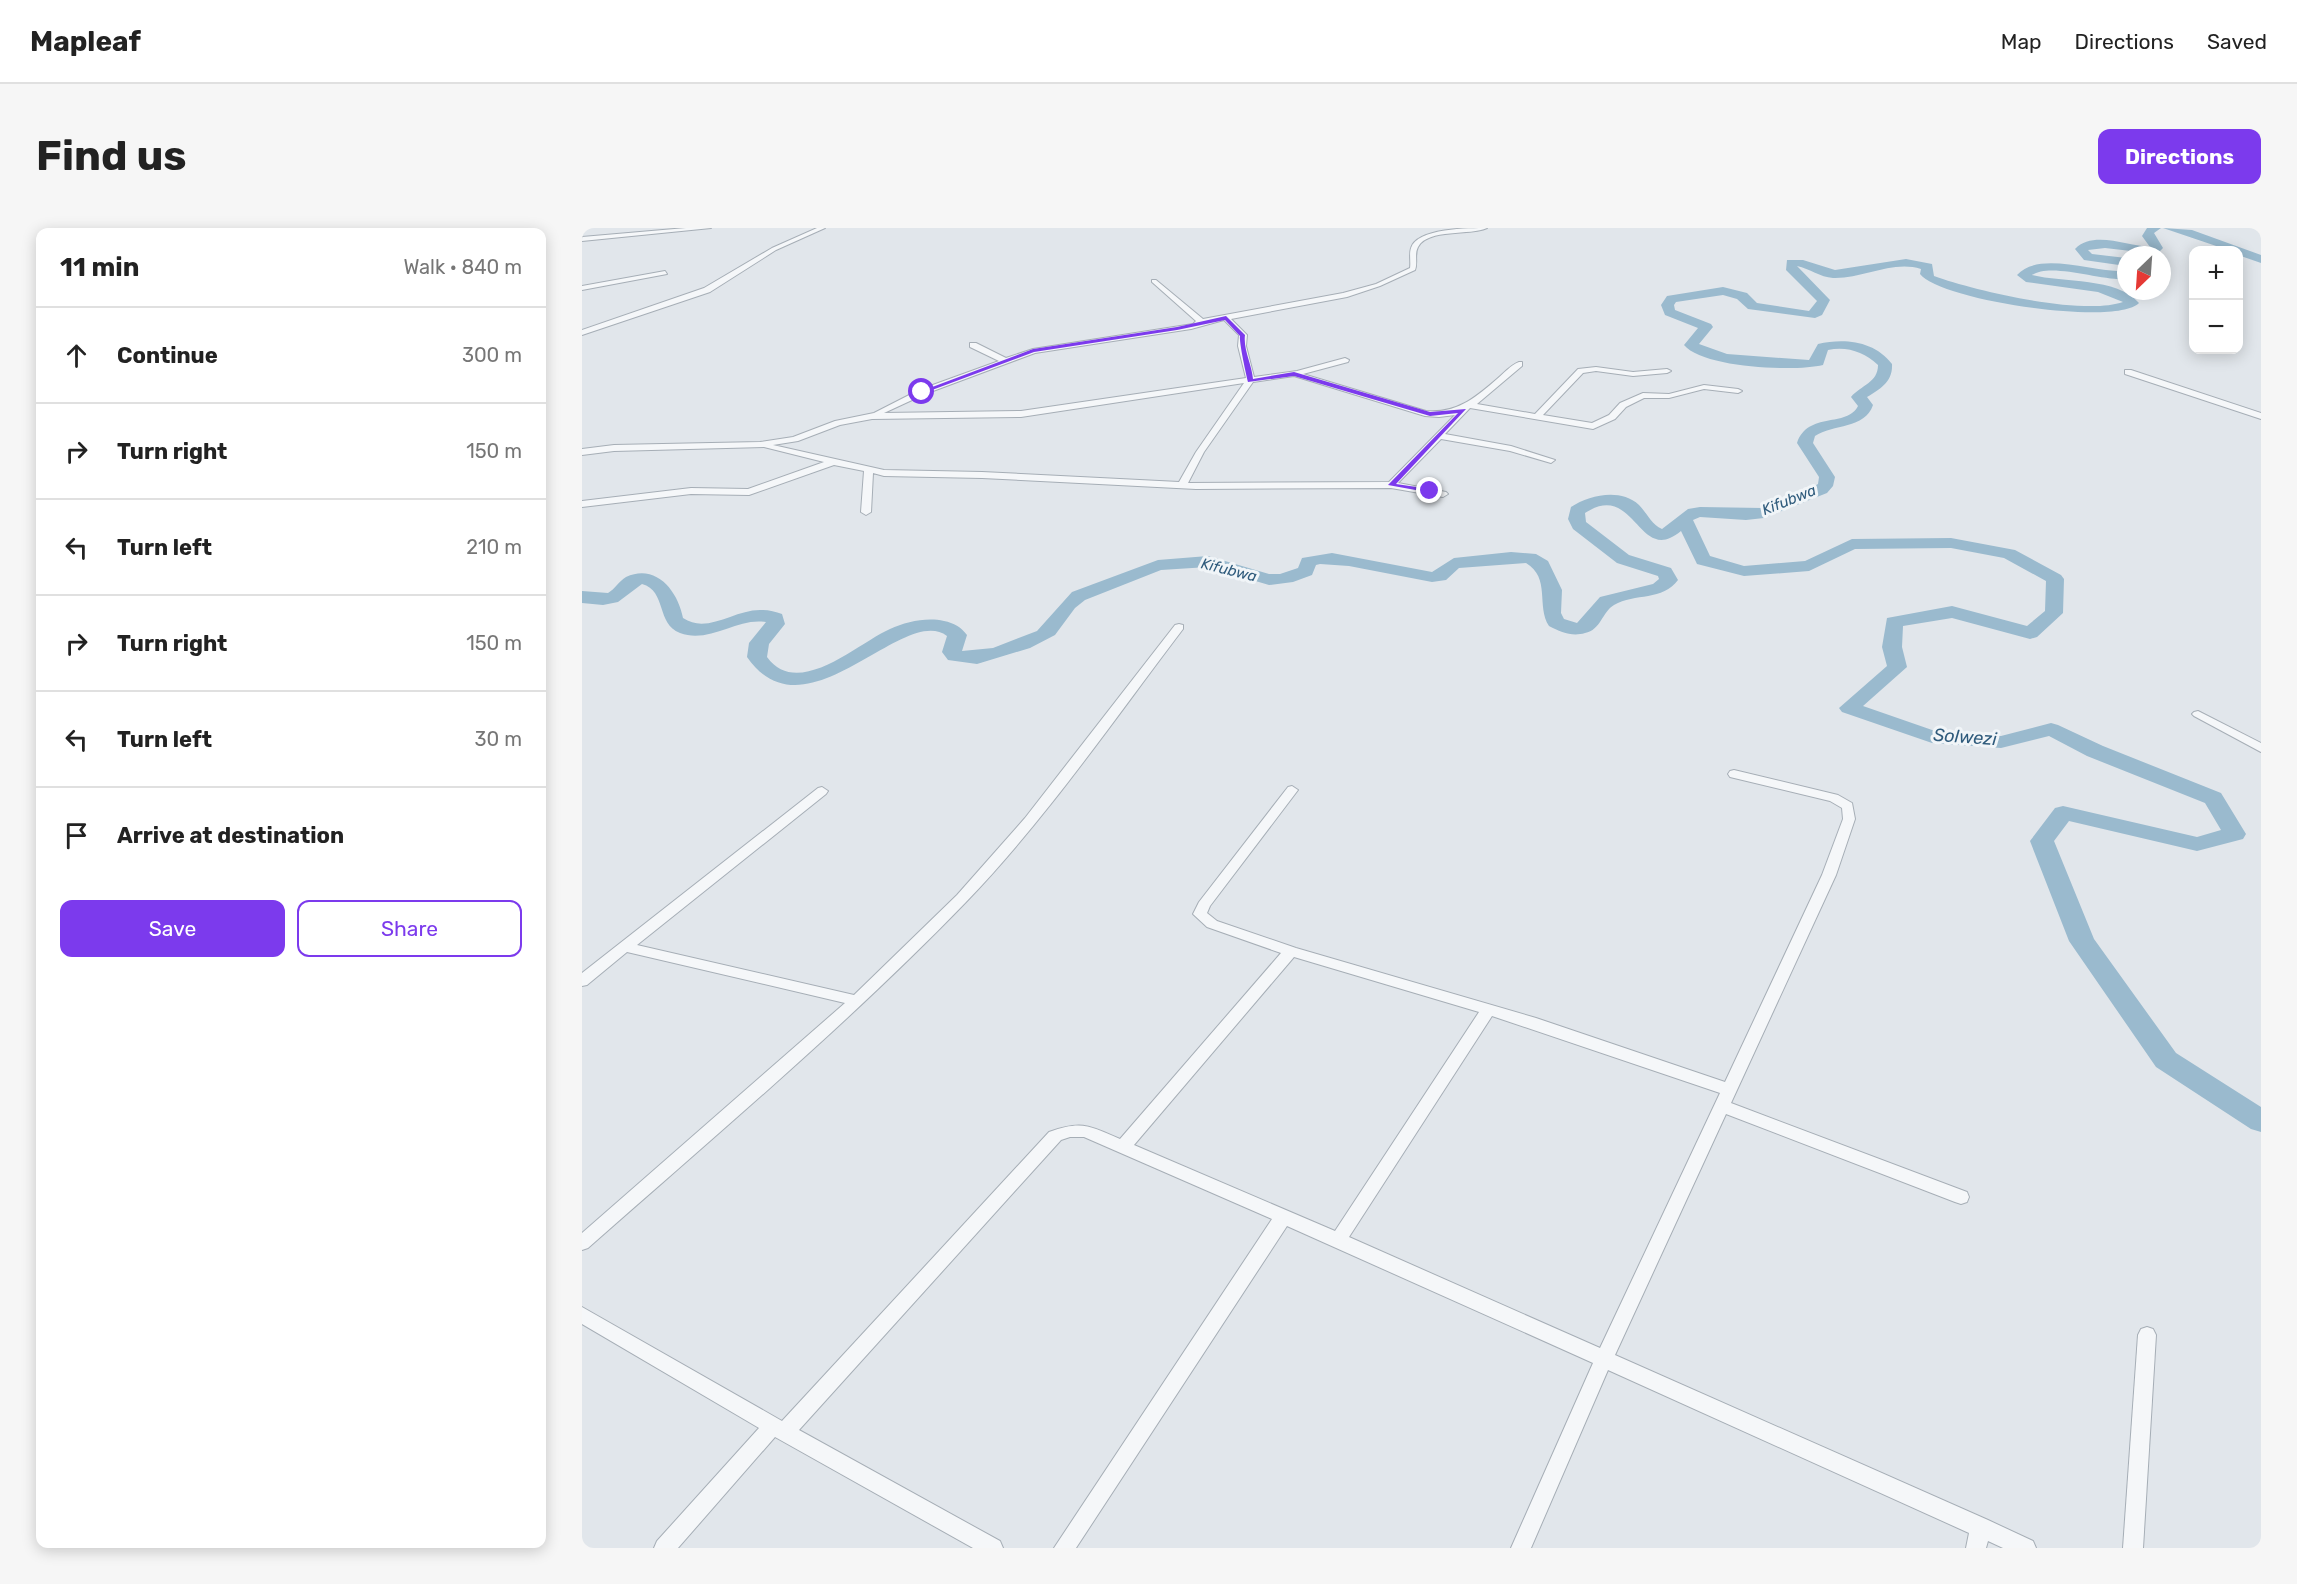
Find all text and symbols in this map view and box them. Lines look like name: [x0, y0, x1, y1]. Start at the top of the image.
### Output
text: Mapleaf: [30, 25, 141, 58]
text: Map: [2001, 29, 2042, 54]
text: Directions: [2075, 29, 2174, 54]
text: Saved: [2207, 29, 2267, 54]
button: Directions: [2098, 129, 2261, 184]
text: Find us: [36, 131, 187, 181]
north arrow: [2117, 246, 2171, 300]
map controls: [2189, 246, 2243, 354]
button: +: [2189, 246, 2243, 300]
text: 11 min: [60, 252, 139, 283]
text: Walk · 840 m: [403, 255, 522, 279]
button: −: [2189, 300, 2243, 354]
icon: ahead: [60, 339, 93, 372]
text: Continue: [117, 342, 218, 369]
text: 300 m: [462, 343, 522, 367]
route start: [908, 378, 934, 404]
icon: right: [60, 435, 93, 468]
text: Turn right: [117, 438, 227, 465]
text: 150 m: [466, 439, 522, 463]
route end: [1416, 477, 1442, 503]
water label: Kifubwa: [1759, 481, 1819, 519]
icon: left: [60, 531, 93, 564]
text: Turn left: [117, 534, 212, 561]
text: 210 m: [466, 535, 522, 559]
water label: Kifubwa: [1199, 554, 1259, 586]
icon: right: [60, 627, 93, 660]
text: Turn right: [117, 630, 227, 657]
text: 150 m: [466, 631, 522, 655]
icon: left: [60, 723, 93, 756]
water label: Solwezi: [1933, 724, 1998, 750]
text: Turn left: [117, 726, 212, 753]
text: 30 m: [475, 727, 522, 751]
icon: arrive: [60, 819, 93, 852]
text: Arrive at destination: [117, 822, 344, 849]
button: Save: [60, 900, 285, 957]
button: Share: [297, 900, 522, 957]

